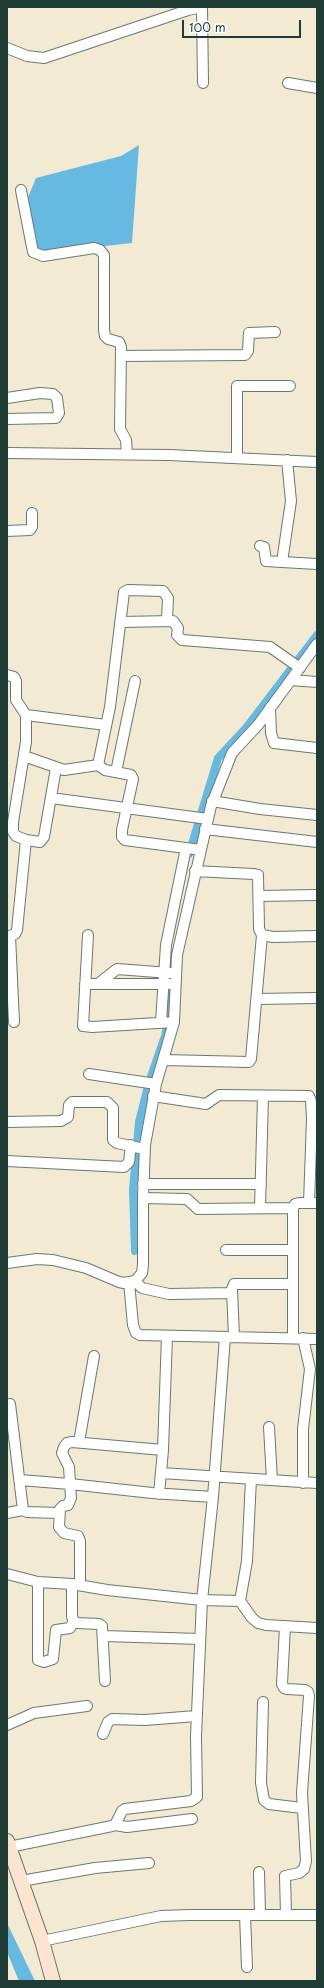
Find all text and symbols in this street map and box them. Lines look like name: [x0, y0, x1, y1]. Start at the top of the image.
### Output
scale bar: [184, 12, 303, 38]
text: 100 m: [189, 18, 226, 36]

